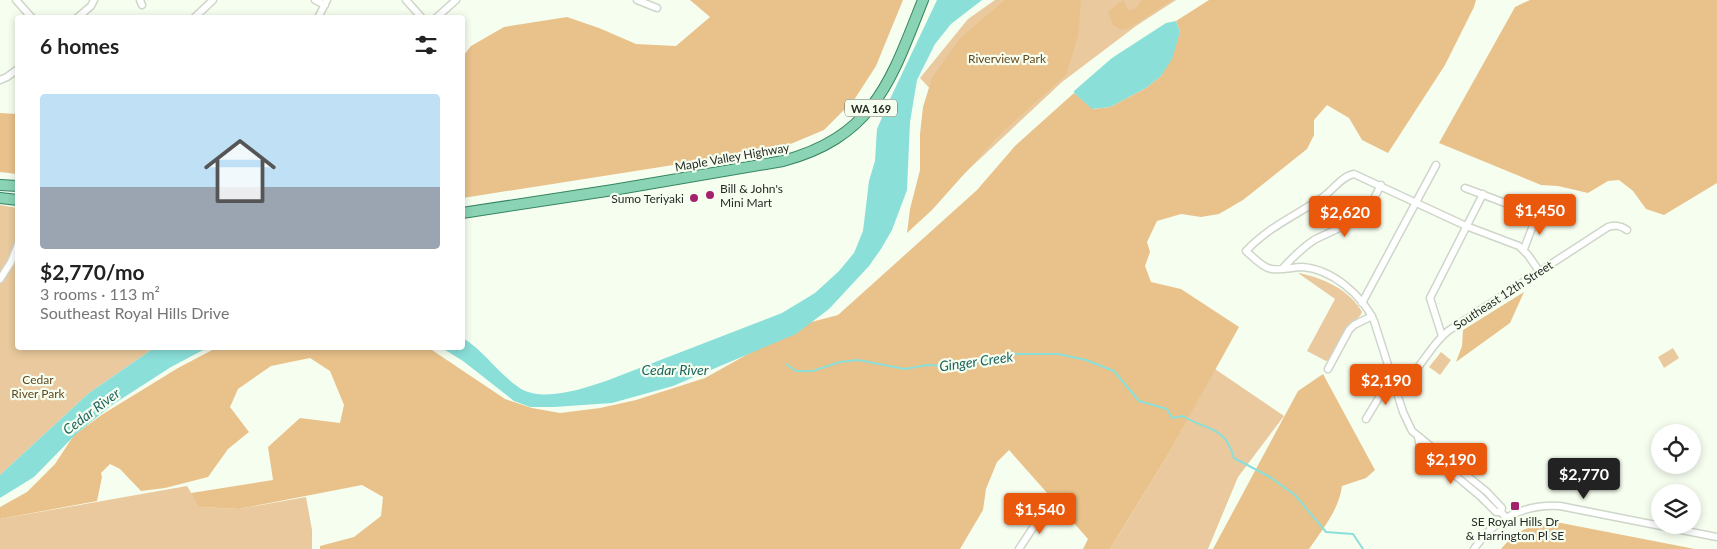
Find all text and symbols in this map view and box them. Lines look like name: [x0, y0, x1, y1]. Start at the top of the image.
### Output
icon: filters: [412, 31, 440, 59]
text: 6 homes: [40, 33, 119, 58]
park label: Riverview Park: [968, 51, 1047, 66]
road number: WA 169: [845, 100, 897, 116]
icon: home: [195, 126, 285, 216]
street label: Maple Valley Highway: [674, 139, 791, 174]
place label: Bill & John's Mini Mart: [720, 181, 783, 210]
marker: Bill & John's Mini Mart: [704, 189, 716, 201]
place label: Sumo Teriyaki: [611, 191, 684, 206]
marker: Sumo Teriyaki: [688, 192, 700, 204]
pin: $1,450: [1499, 194, 1581, 236]
pin: $2,620: [1304, 196, 1386, 238]
text: $1,450: [1515, 200, 1565, 219]
text: $2,620: [1320, 202, 1370, 221]
street label: Southeast 12th Street: [1451, 257, 1556, 333]
text: $2,770/mo: [40, 259, 145, 284]
text: 3 rooms · 113 m²: [40, 284, 160, 303]
text: Southeast Royal Hills Drive: [40, 303, 229, 322]
water label: Ginger Creek: [938, 347, 1014, 375]
water label: Cedar River: [642, 361, 709, 378]
pin: $2,190: [1345, 364, 1427, 406]
text: $2,190: [1361, 370, 1411, 389]
park label: Cedar River Park: [11, 372, 66, 401]
water label: Cedar River: [59, 384, 123, 438]
map controls: [1651, 424, 1701, 534]
button: locate: [1651, 424, 1701, 474]
pin: $2,190: [1410, 442, 1492, 485]
text: $2,190: [1426, 449, 1476, 468]
pin: $2,770: [1543, 458, 1625, 500]
text: $2,770: [1559, 464, 1609, 483]
button: layers: [1651, 484, 1701, 534]
pin: $1,540: [999, 492, 1081, 535]
text: $1,540: [1015, 499, 1065, 518]
marker: SE Royal Hills Dr & Harrington Pl SE: [1509, 500, 1521, 512]
place label: SE Royal Hills Dr & Harrington Pl SE: [1466, 514, 1564, 543]

